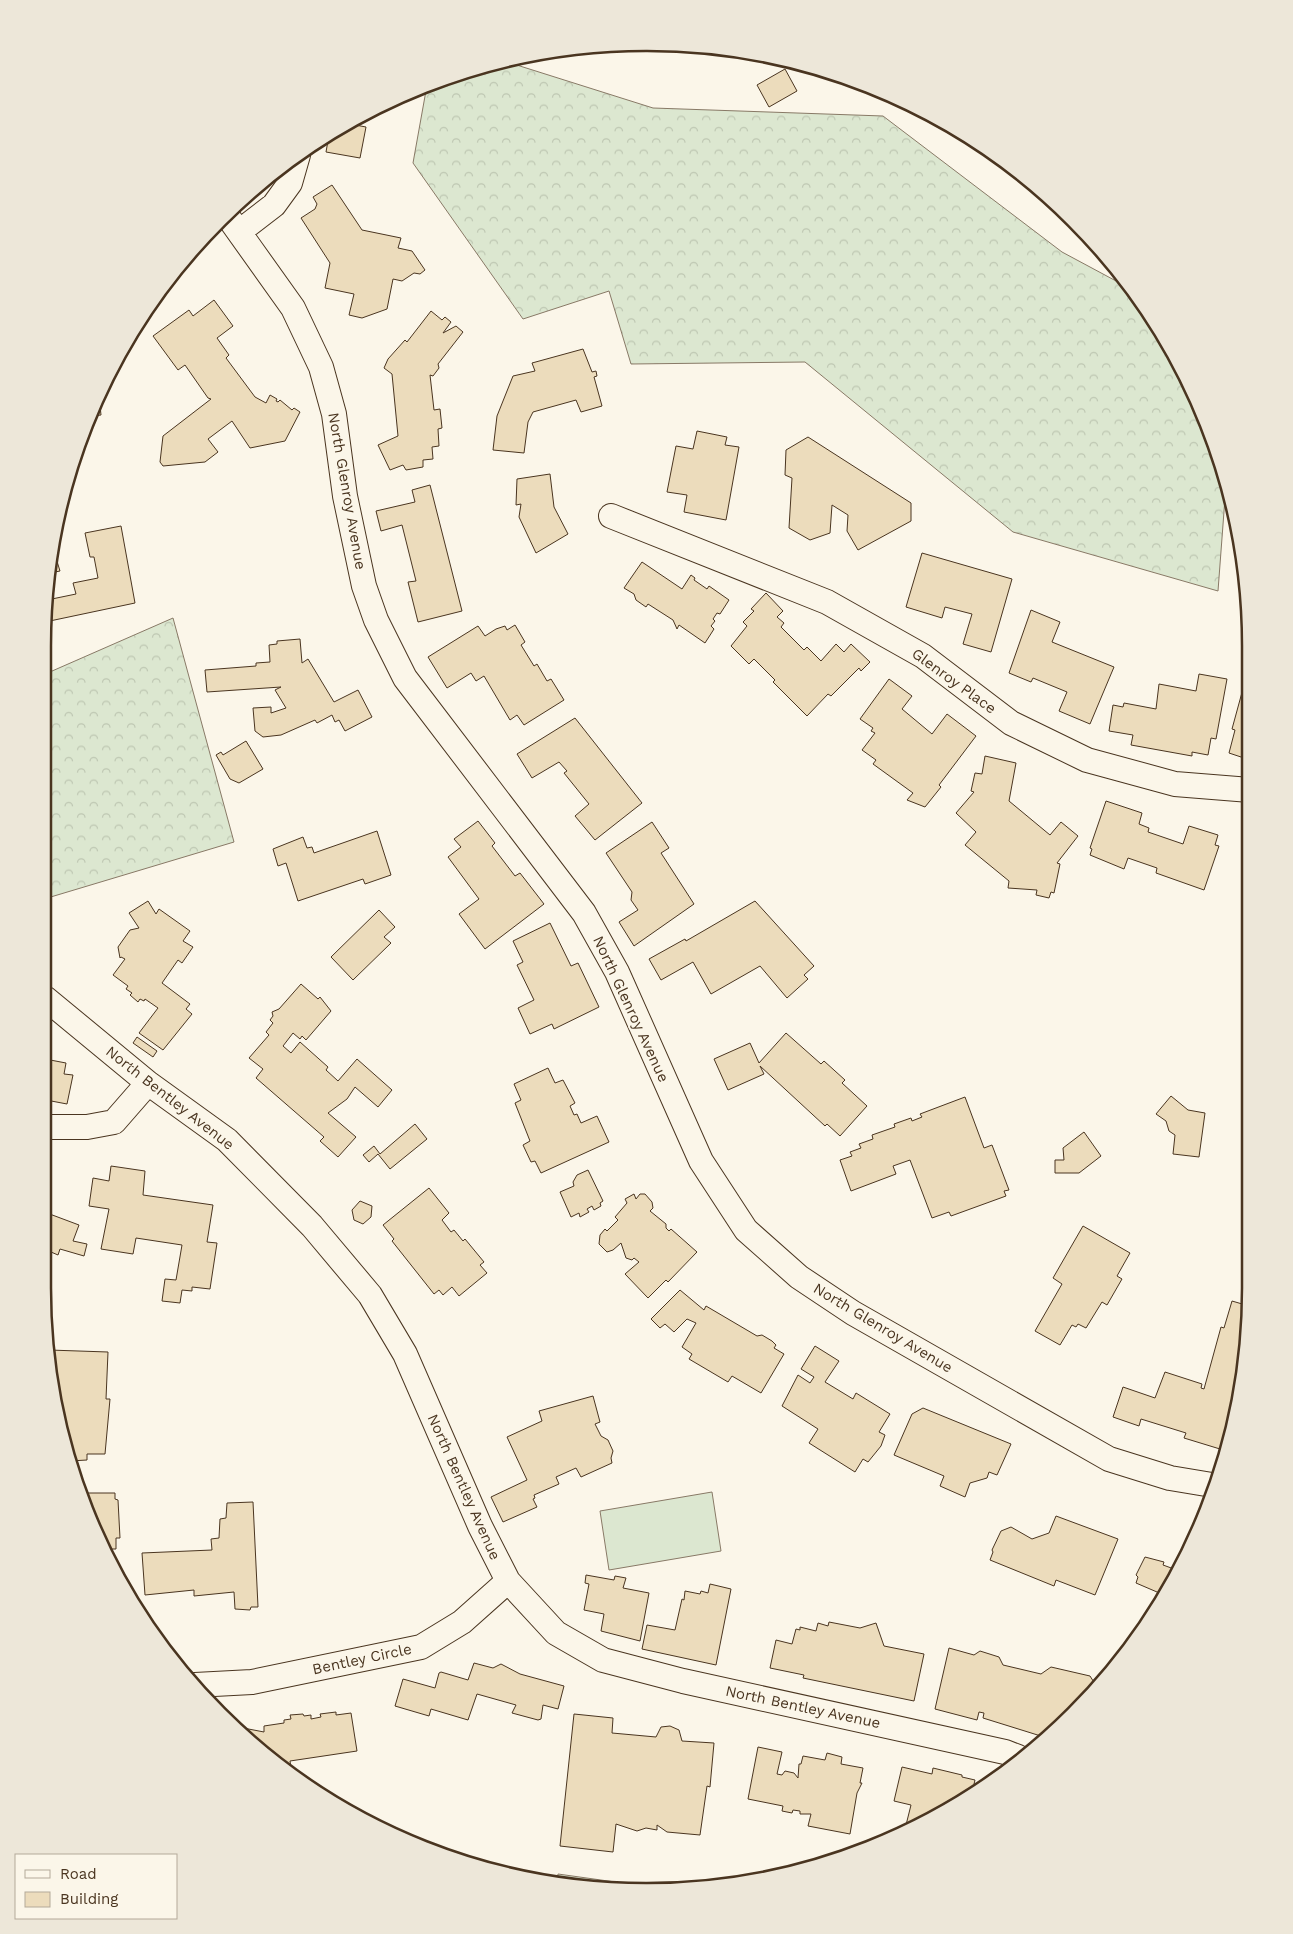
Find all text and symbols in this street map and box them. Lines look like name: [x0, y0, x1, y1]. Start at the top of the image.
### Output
street label: North Glenroy Avenue: [324, 411, 370, 571]
street label: Glenroy Place: [908, 644, 1000, 718]
street label: North Glenroy Avenue: [589, 933, 673, 1085]
street label: North Bentley Avenue: [102, 1042, 238, 1154]
street label: North Glenroy Avenue: [810, 1279, 956, 1377]
street label: North Bentley Avenue: [424, 1411, 504, 1563]
street label: Bentley Circle: [311, 1640, 413, 1678]
street label: North Bentley Avenue: [724, 1682, 882, 1732]
legend: [15, 1854, 178, 1919]
text: Road: [60, 1865, 97, 1883]
text: Building: [60, 1890, 118, 1908]

